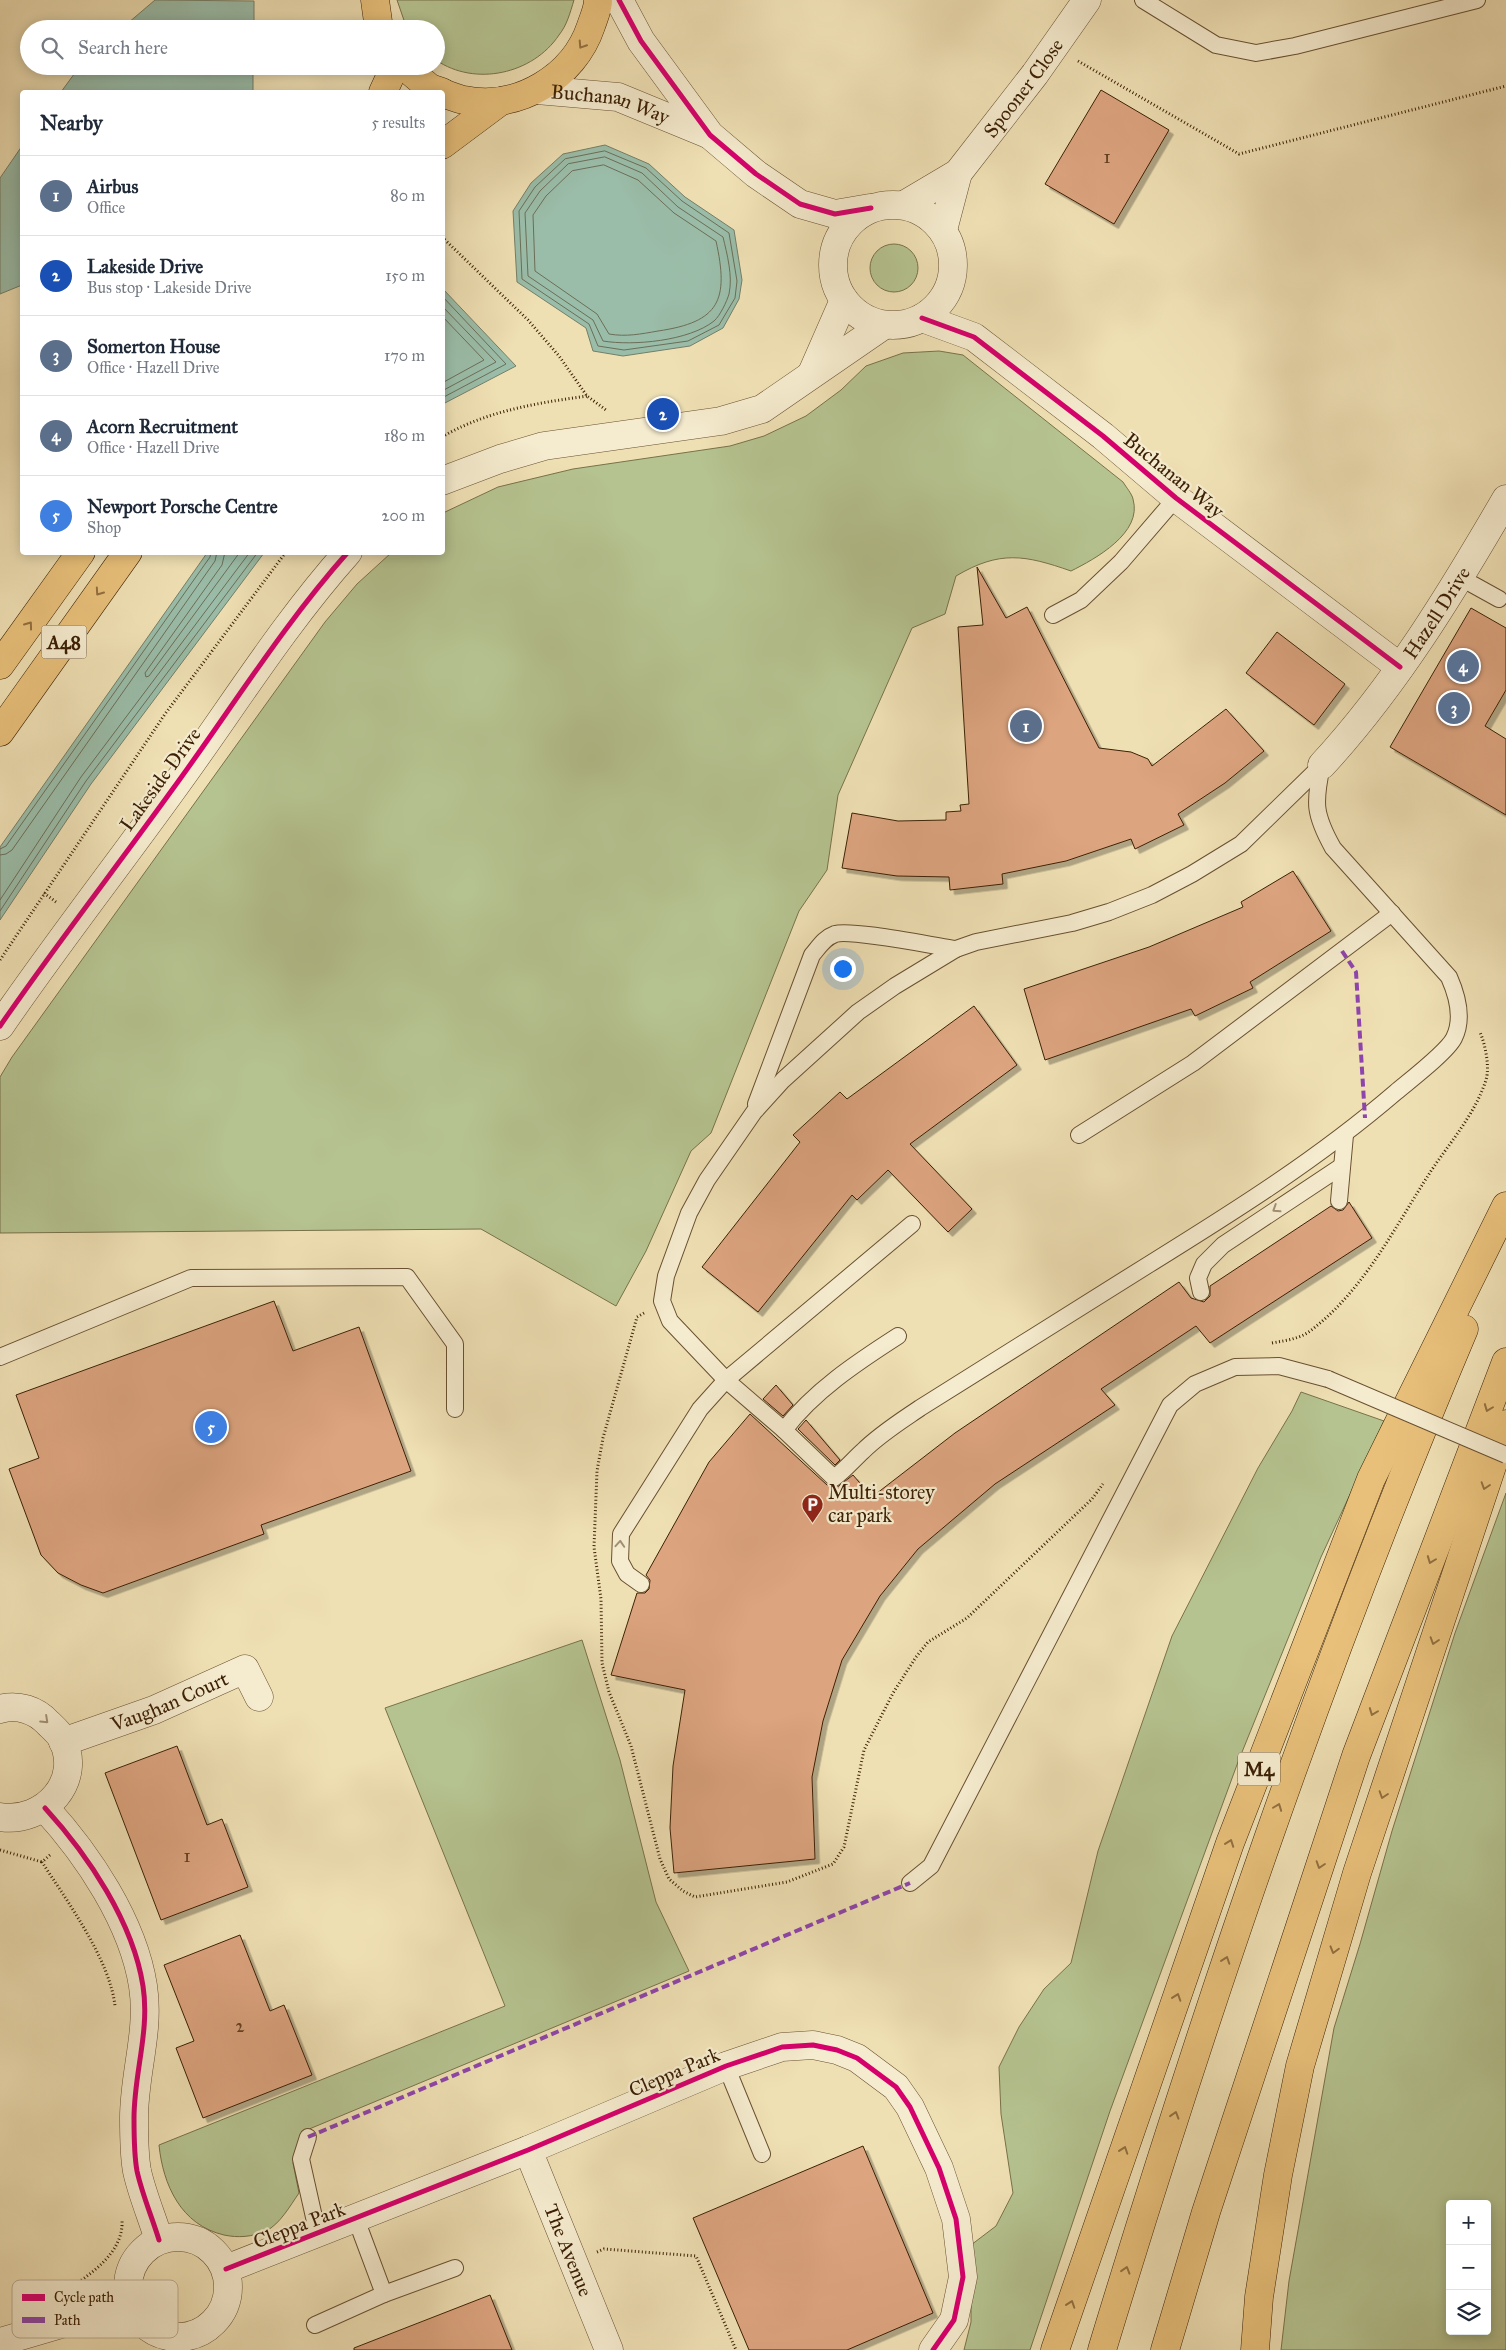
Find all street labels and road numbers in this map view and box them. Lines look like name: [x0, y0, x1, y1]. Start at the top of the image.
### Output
street label: Spooner Close: [978, 34, 1068, 142]
street label: Buchanan Way: [550, 79, 674, 129]
street label: Buchanan Way: [1119, 427, 1229, 523]
street label: Hazell Drive: [1398, 562, 1475, 663]
road number: A48: [42, 626, 86, 659]
street label: Lakeside Drive: [114, 722, 206, 836]
street label: Vaughan Court: [107, 1666, 232, 1737]
road number: M4: [1238, 1752, 1280, 1786]
street label: Cleppa Park: [625, 2042, 724, 2102]
street label: Cleppa Park: [250, 2196, 349, 2253]
street label: The Avenue: [539, 2200, 598, 2300]

